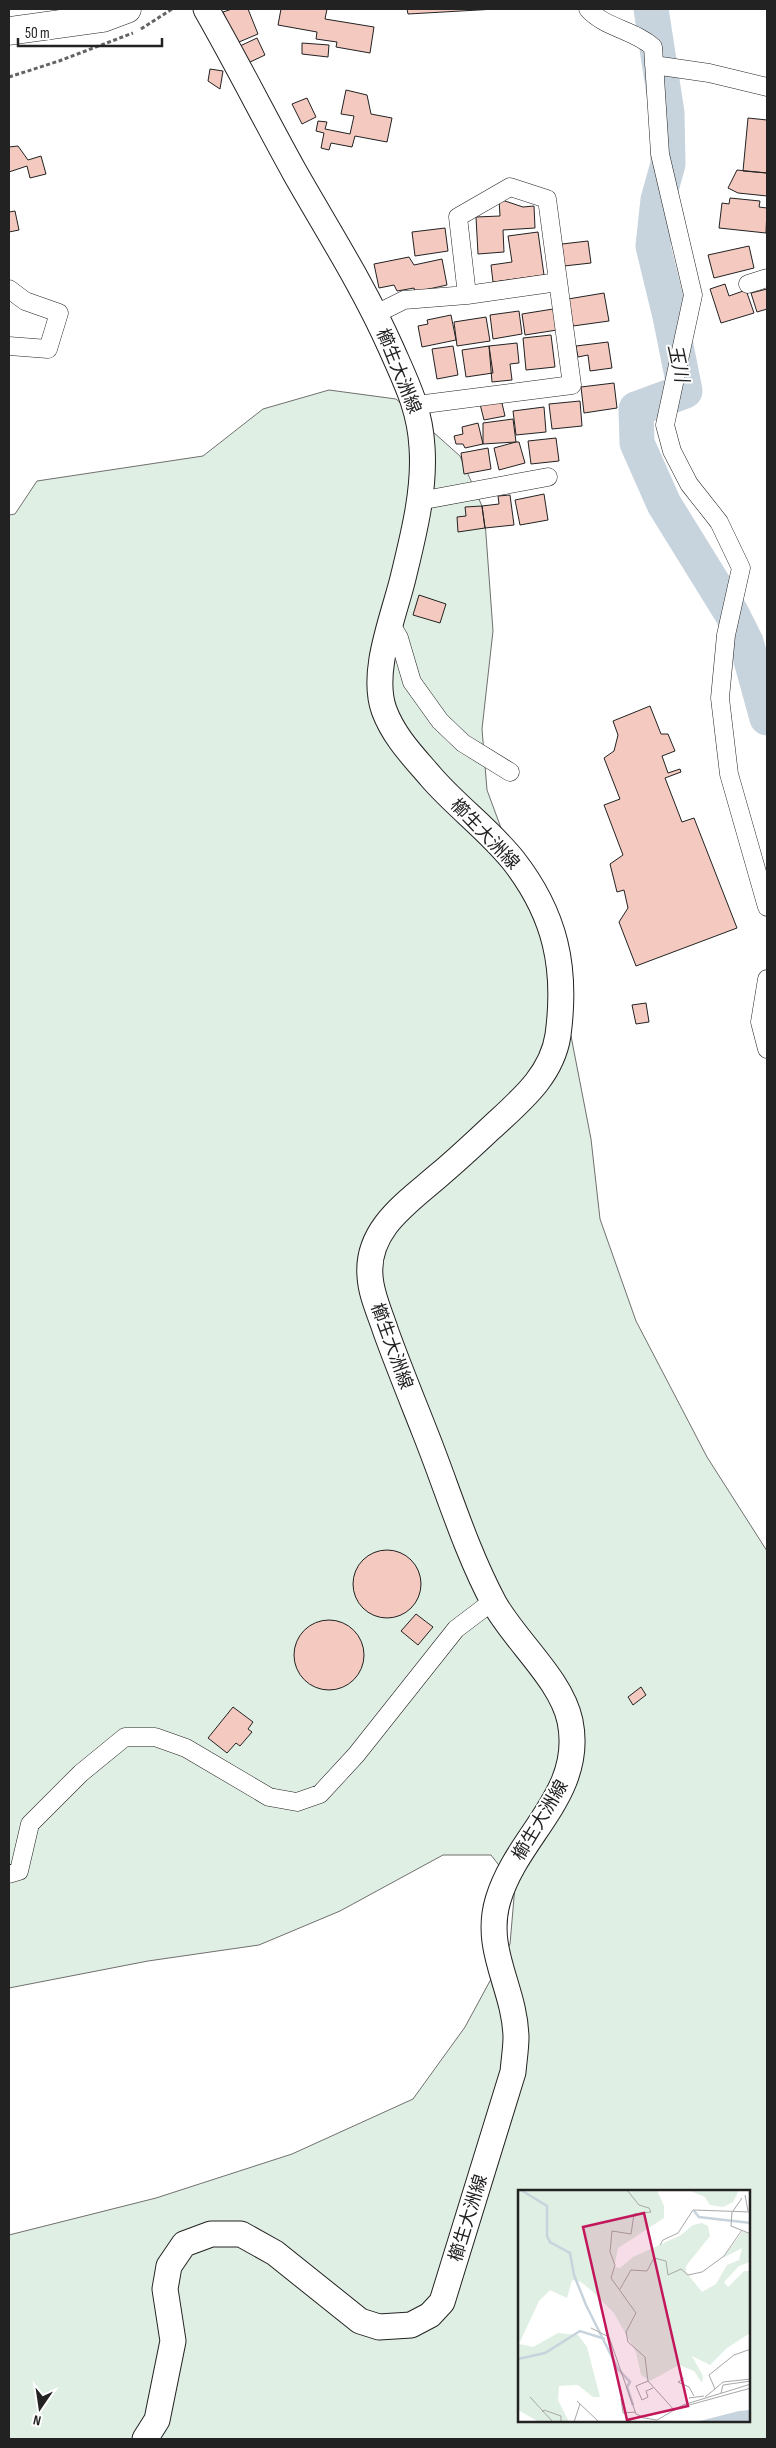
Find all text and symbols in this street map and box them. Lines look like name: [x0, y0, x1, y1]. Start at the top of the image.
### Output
scale bar: [18, 15, 161, 47]
text: 50 m: [25, 24, 50, 43]
street label: 櫛生大洲線: [372, 326, 425, 417]
water label: 玉川: [662, 342, 693, 386]
street label: 櫛生大洲線: [446, 795, 523, 874]
street label: 櫛生大洲線: [366, 1300, 417, 1392]
street label: 櫛生大洲線: [508, 1776, 573, 1864]
street label: 櫛生大洲線: [445, 2172, 492, 2264]
inset map: [518, 2190, 751, 2423]
north arrow: [15, 2383, 65, 2433]
text: N: [32, 2411, 43, 2429]

